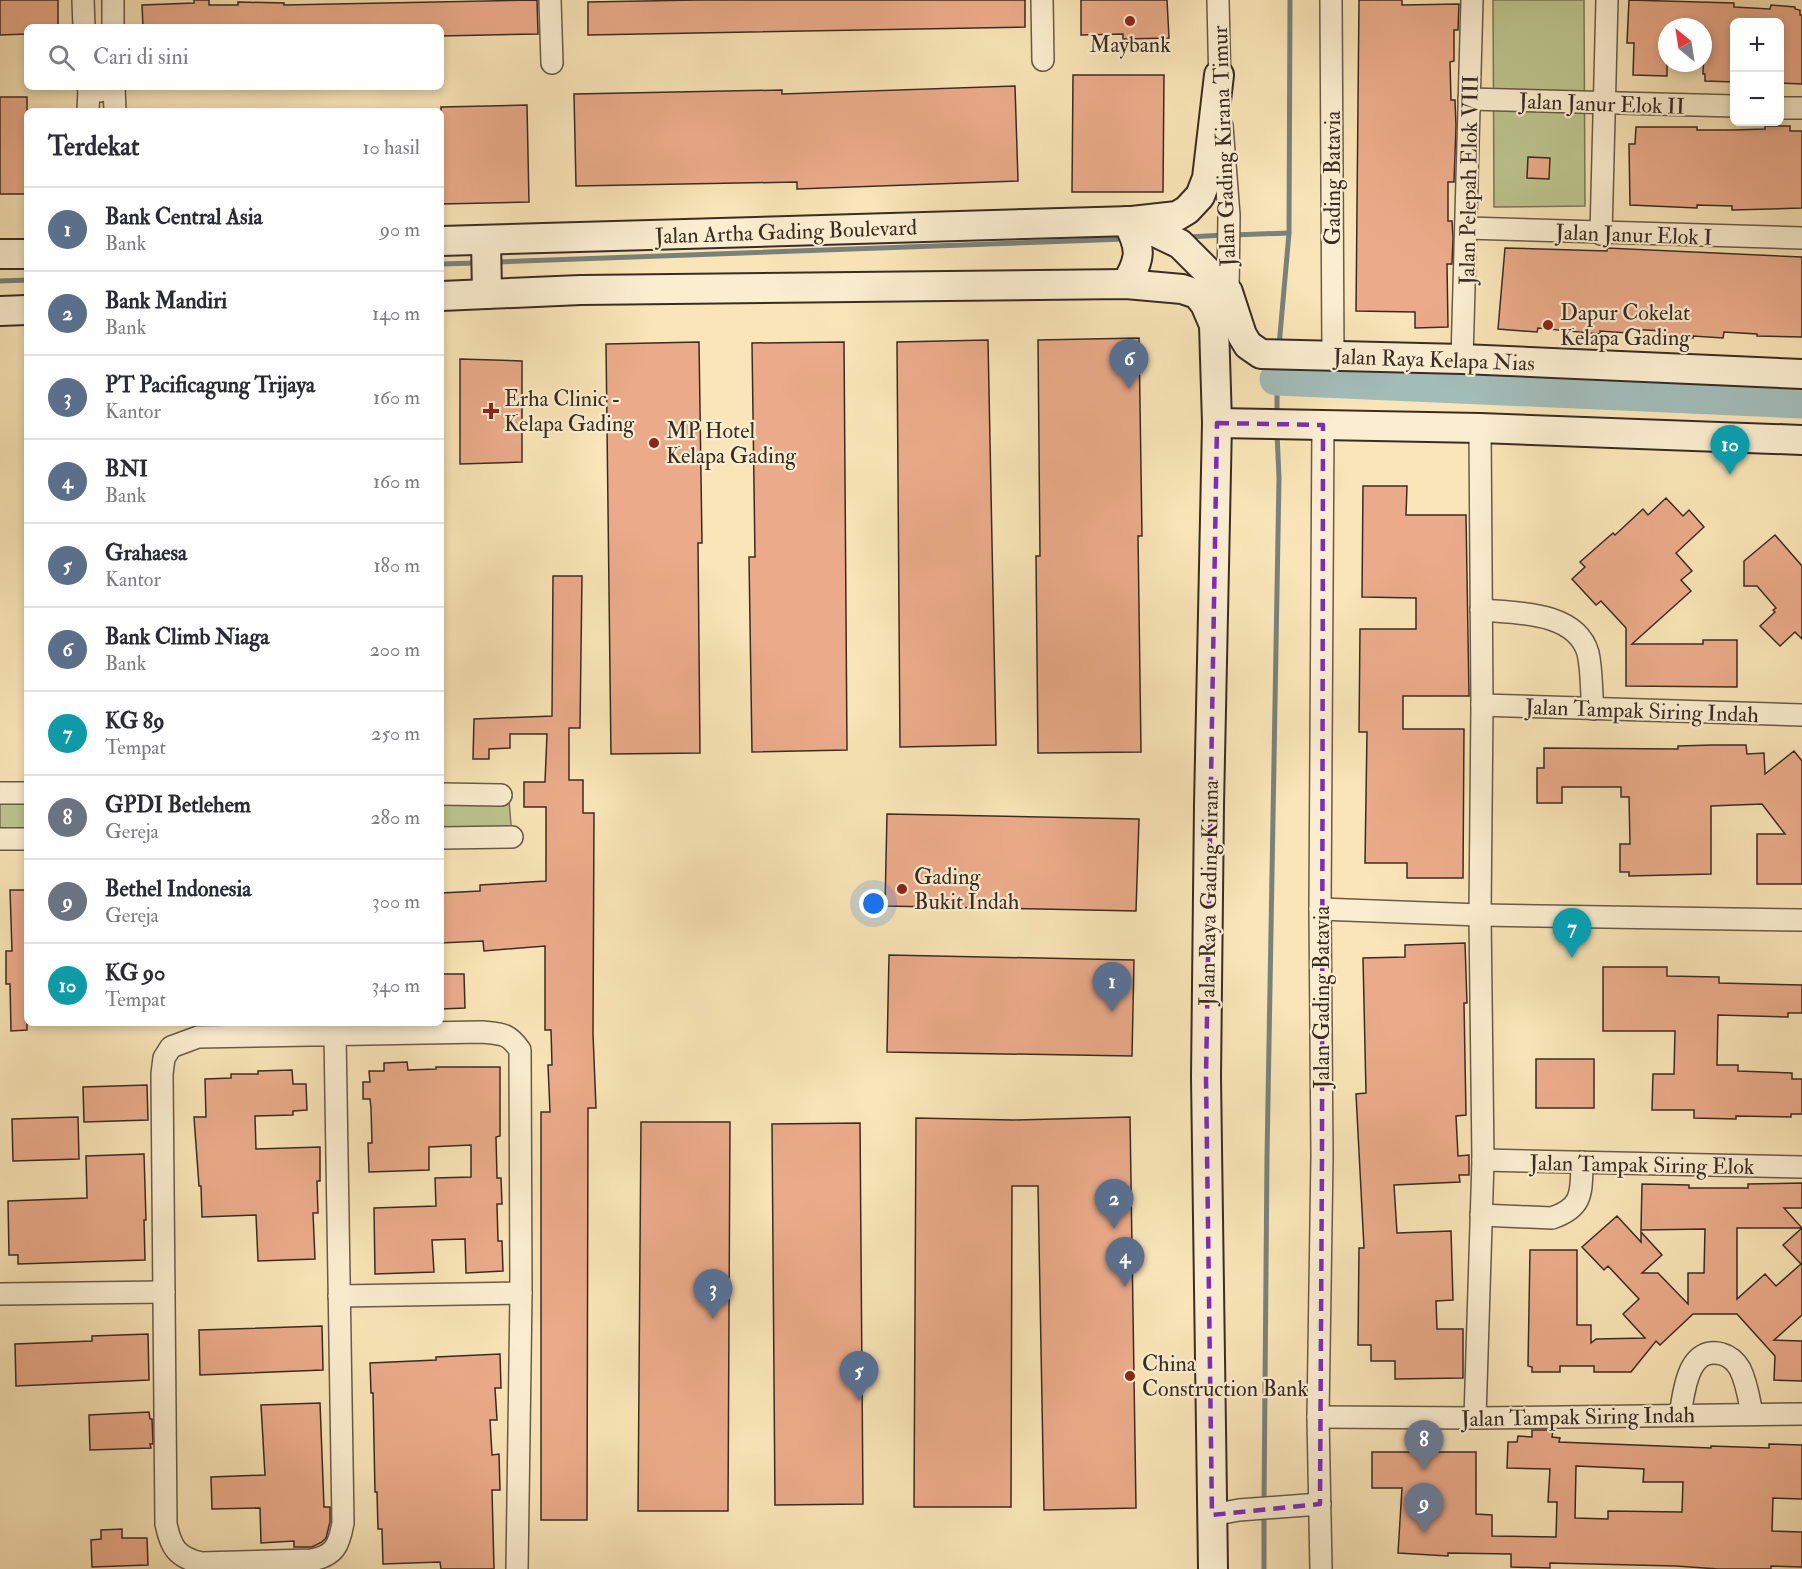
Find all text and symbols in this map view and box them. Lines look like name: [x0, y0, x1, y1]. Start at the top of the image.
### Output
marker: Maybank: [1123, 14, 1137, 28]
north arrow: [1658, 18, 1712, 72]
map controls: [1730, 18, 1784, 126]
button: +: [1730, 18, 1784, 72]
search box: [24, 24, 444, 90]
street label: Jalan Gading Kirana Timur: [1206, 24, 1242, 268]
place label: Maybank: [1089, 31, 1171, 59]
icon: search: [45, 41, 78, 74]
text: Cari di sini: [93, 43, 189, 71]
button: −: [1730, 72, 1784, 126]
street label: Jalan Pelepah Elok VIII: [1453, 75, 1486, 286]
street label: Jalan Janur Elok II: [1518, 87, 1685, 121]
street label: Gading Batavia: [1319, 110, 1347, 245]
text: Terdekat: [48, 131, 139, 163]
text: 10 hasil: [363, 135, 420, 160]
text: Bank Central Asia: [105, 203, 263, 231]
street label: Jalan Artha Gading Boulevard: [654, 213, 918, 251]
text: 1: [64, 217, 71, 242]
text: 90 m: [380, 217, 420, 242]
street label: Jalan Janur Elok I: [1554, 218, 1713, 252]
text: Bank: [105, 231, 146, 256]
text: Bank Mandiri: [105, 287, 227, 315]
place label: Dapur Cokelat Kelapa Gading: [1560, 299, 1691, 353]
text: 2: [62, 301, 73, 326]
text: 140 m: [372, 301, 420, 326]
text: Bank: [105, 315, 146, 340]
marker: Dapur Cokelat Kelapa Gading: [1541, 318, 1555, 332]
pin: 6: [1110, 340, 1148, 389]
street label: Jalan Raya Kelapa Nias: [1332, 342, 1535, 379]
text: PT Pacificagung Trijaya: [105, 371, 315, 399]
text: 3: [64, 385, 71, 410]
text: 160 m: [373, 385, 420, 410]
place label: Erha Clinic - Kelapa Gading: [504, 385, 635, 439]
text: Kantor: [105, 399, 161, 424]
marker: Erha Clinic - Kelapa Gading: [482, 402, 500, 420]
place label: MP Hotel Kelapa Gading: [666, 417, 797, 471]
pin: 10: [1710, 426, 1750, 475]
marker: MP Hotel Kelapa Gading: [647, 436, 661, 450]
text: BNI: [105, 455, 148, 483]
text: 4: [62, 469, 73, 494]
text: 160 m: [373, 469, 420, 494]
text: Bank: [105, 483, 146, 508]
text: Grahaesa: [105, 539, 187, 567]
text: 5: [63, 553, 72, 578]
text: 180 m: [373, 553, 420, 578]
text: Kantor: [105, 567, 161, 592]
text: Bank Climb Niaga: [105, 623, 269, 651]
text: 6: [62, 637, 73, 662]
text: 200 m: [370, 637, 420, 662]
text: Bank: [105, 651, 146, 676]
street label: Jalan Tampak Siring Indah: [1524, 693, 1760, 730]
text: KG 89: [105, 707, 164, 735]
text: 7: [63, 721, 72, 746]
text: 250 m: [371, 721, 420, 746]
text: Tempat: [105, 735, 166, 760]
street label: Jalan Raya Gading Kirana: [1193, 779, 1225, 1007]
text: GPDI Betlehem: [105, 791, 251, 819]
text: 8: [63, 805, 72, 830]
text: 280 m: [370, 805, 420, 830]
text: Gereja: [105, 819, 159, 844]
place label: Gading Bukit Indah: [914, 863, 1020, 916]
text: Bethel Indonesia: [105, 875, 251, 903]
marker: Gading Bukit Indah: [895, 882, 909, 896]
text: 9: [62, 889, 73, 914]
text: 300 m: [372, 889, 420, 914]
your location: [859, 889, 888, 918]
text: Gereja: [105, 903, 159, 928]
street label: Jalan Gading Batavia: [1308, 905, 1336, 1089]
pin: 7: [1552, 908, 1592, 958]
text: KG 90: [105, 959, 165, 987]
pin: 1: [1092, 962, 1132, 1012]
text: 10: [59, 973, 76, 998]
text: 340 m: [372, 973, 420, 998]
text: Tempat: [105, 987, 166, 1012]
street label: Jalan Tampak Siring Elok: [1528, 1149, 1755, 1182]
pin: 2: [1094, 1180, 1134, 1229]
pin: 4: [1106, 1238, 1144, 1287]
pin: 3: [694, 1270, 732, 1319]
place label: China Construction Bank: [1142, 1350, 1308, 1403]
pin: 5: [840, 1352, 878, 1401]
marker: China Construction Bank: [1123, 1369, 1137, 1383]
street label: Jalan Tampak Siring Indah: [1460, 1401, 1696, 1434]
pin: 8: [1404, 1420, 1444, 1470]
pin: 9: [1404, 1484, 1444, 1533]

